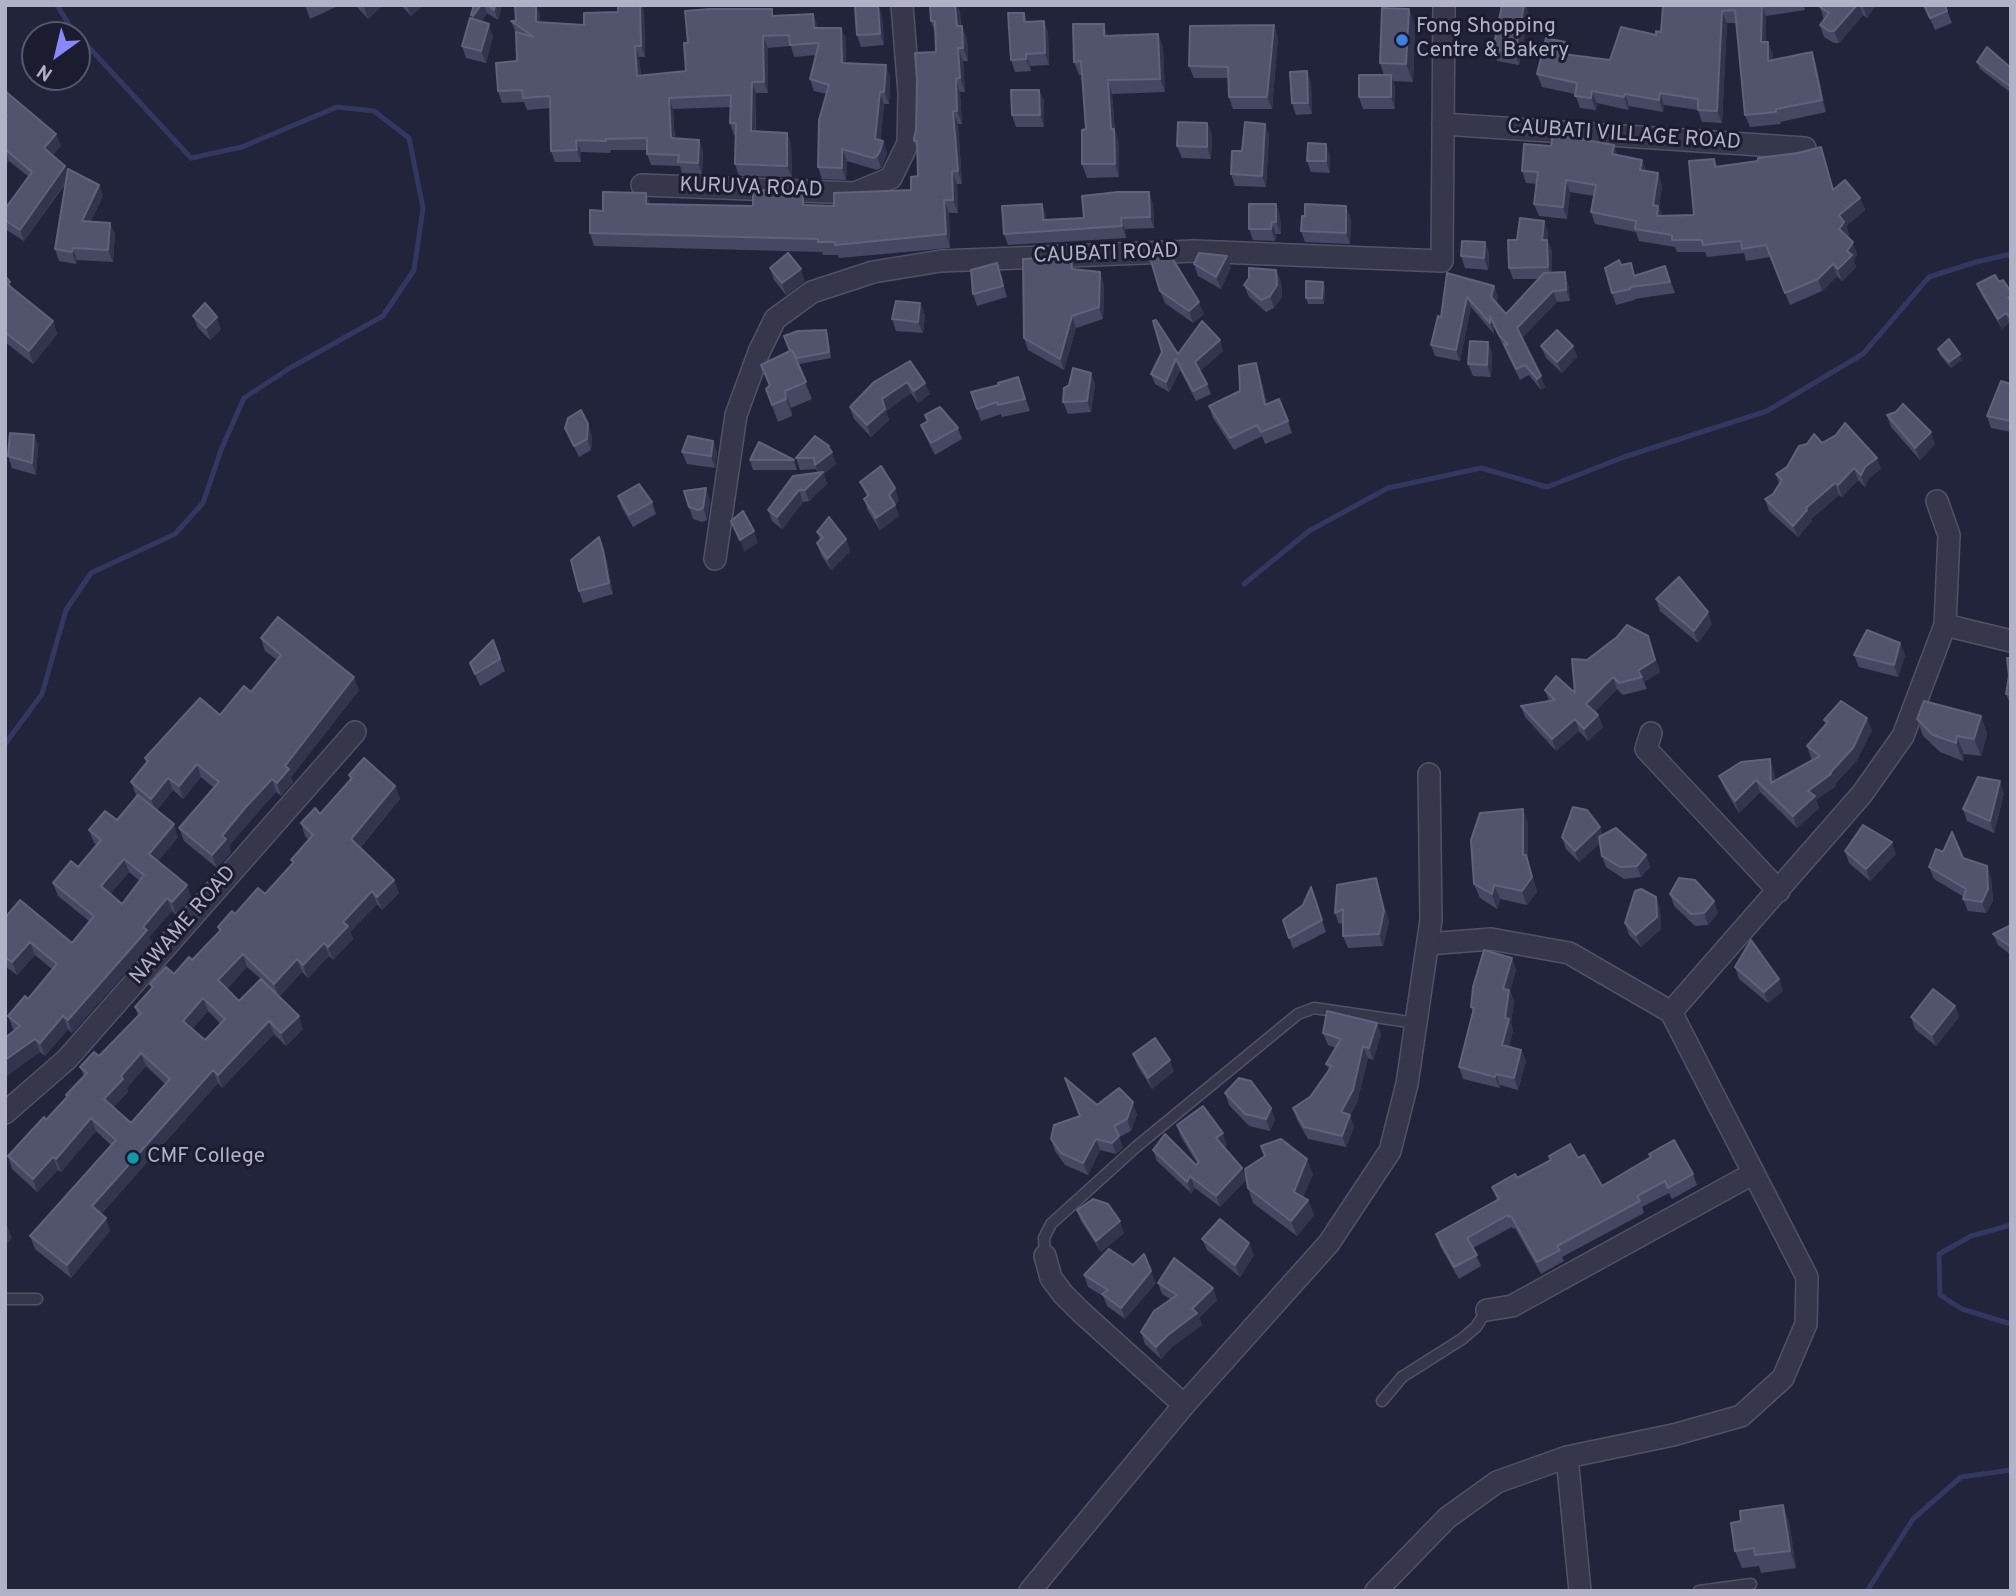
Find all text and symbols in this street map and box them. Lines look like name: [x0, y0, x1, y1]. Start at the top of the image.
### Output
place label: Fong Shopping Centre & Bakery: [1416, 15, 1569, 65]
north arrow: [21, 21, 91, 91]
marker: Fong Shopping Centre & Bakery: [1394, 32, 1410, 48]
text: N: [33, 58, 58, 86]
street label: CAUBATI VILLAGE ROAD: [1506, 115, 1742, 157]
street label: KURUVA ROAD: [679, 174, 823, 204]
street label: CAUBATI ROAD: [1033, 240, 1179, 270]
street label: NAWAME ROAD: [126, 861, 242, 991]
place label: CMF College: [147, 1145, 265, 1171]
marker: CMF College: [125, 1150, 141, 1166]

